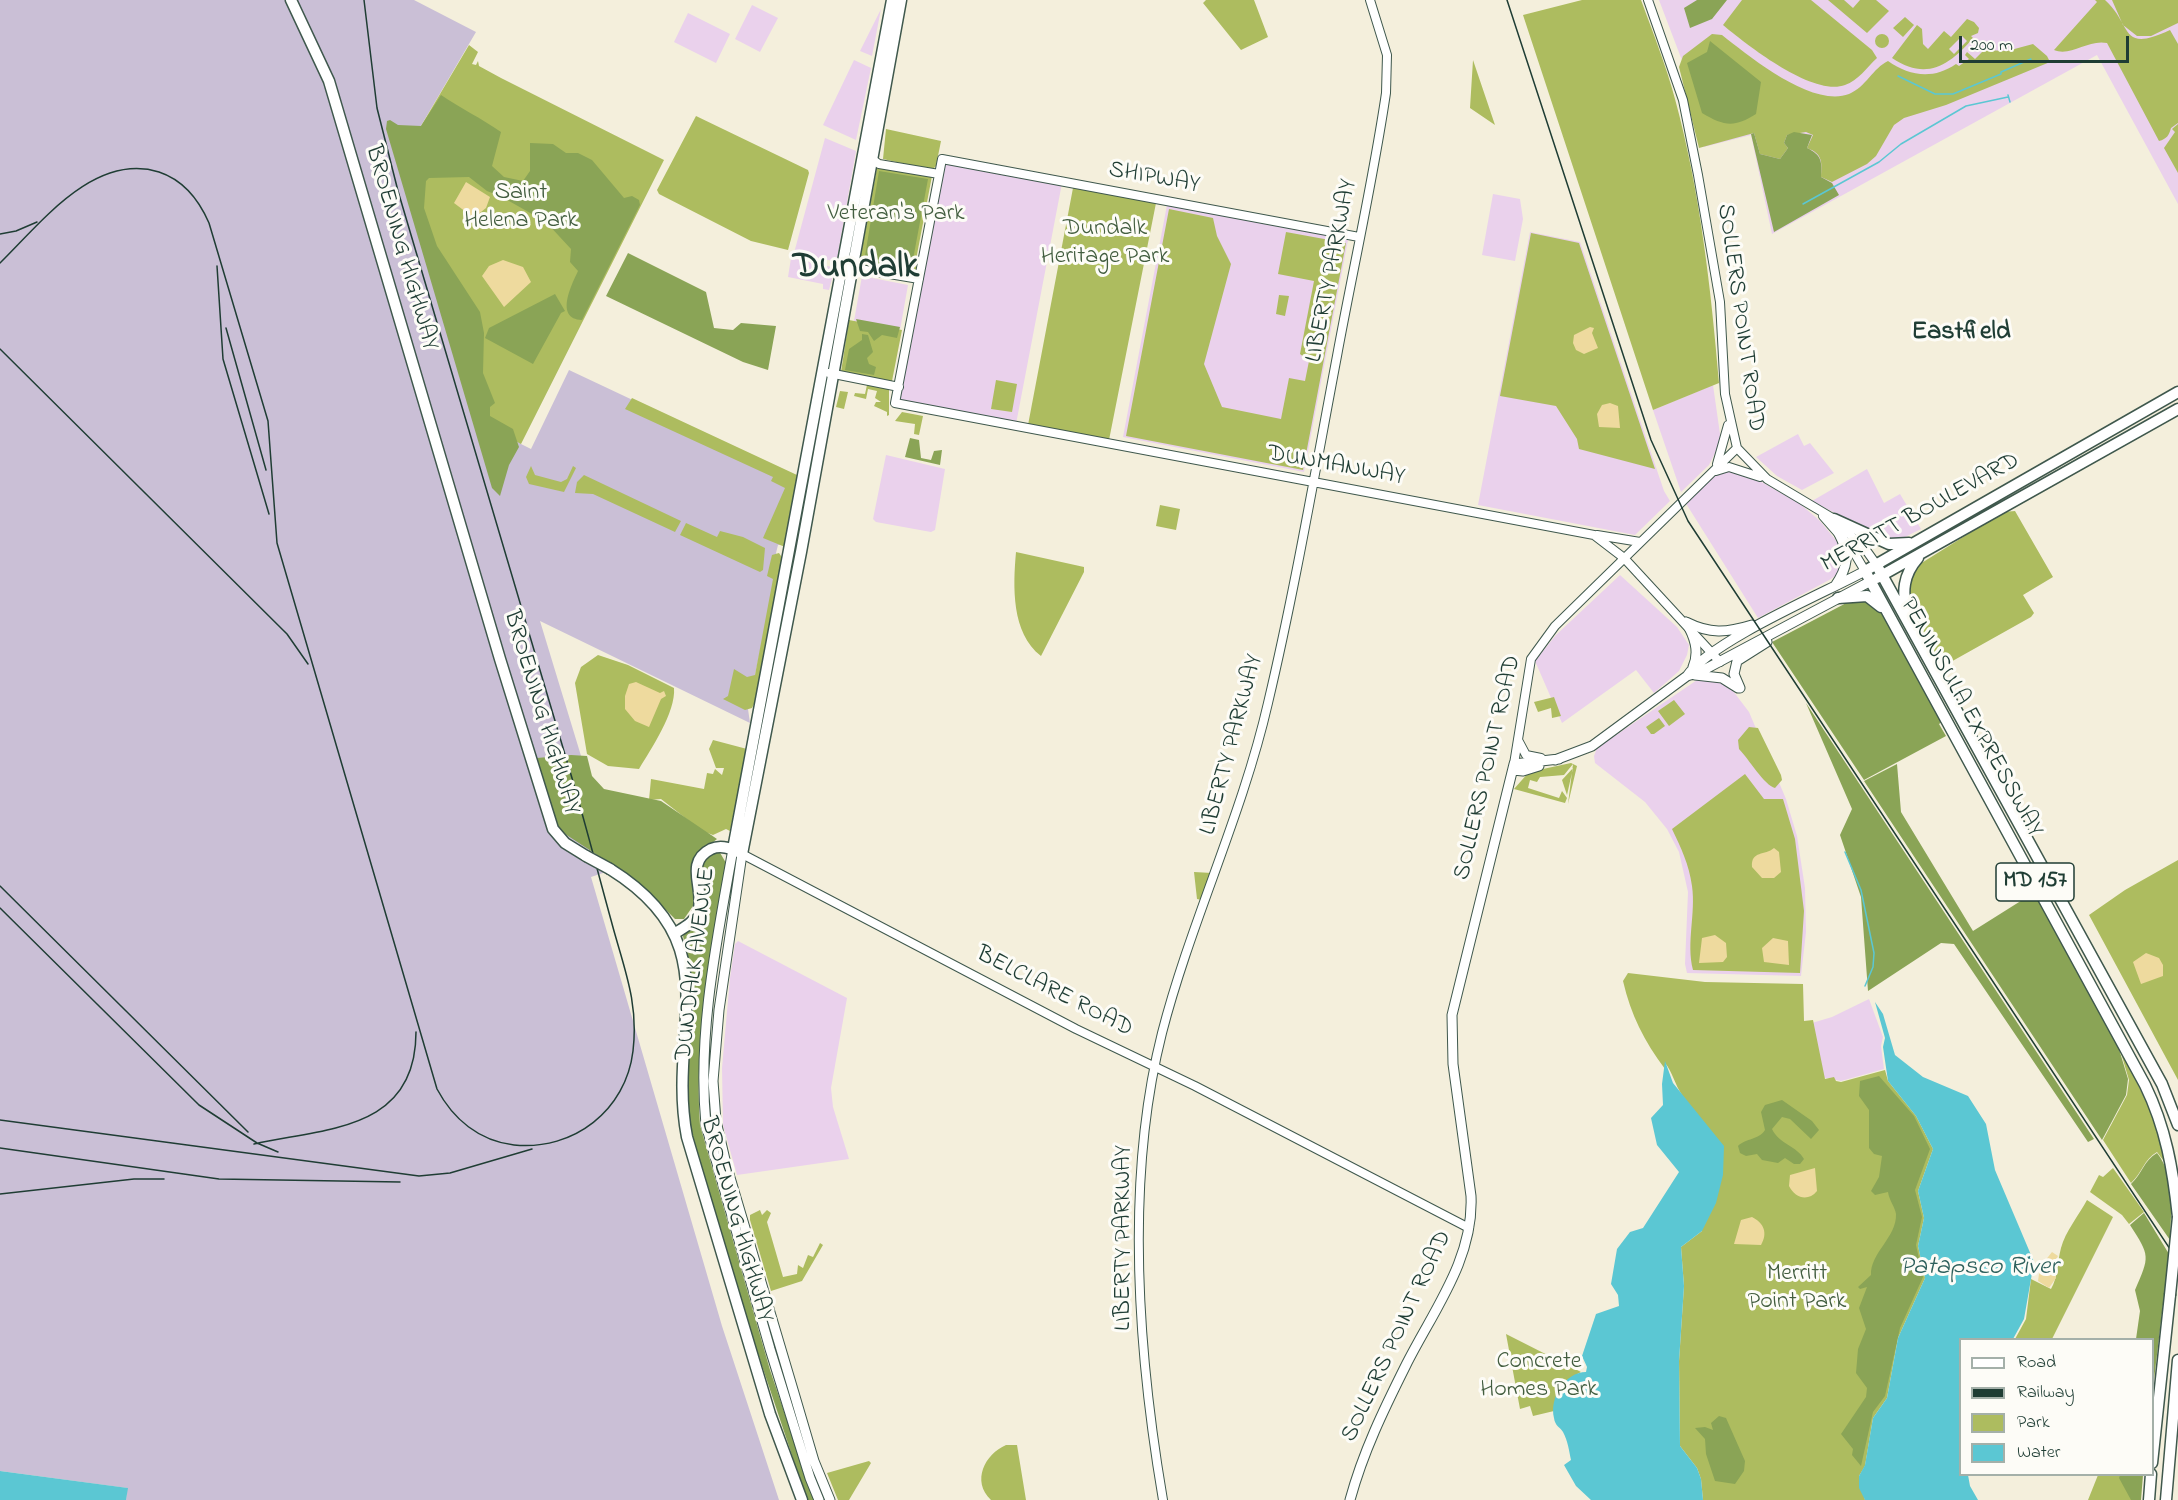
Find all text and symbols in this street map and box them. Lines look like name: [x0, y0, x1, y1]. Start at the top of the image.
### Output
scale bar: [1962, 24, 2132, 62]
text: 200 m: [1970, 33, 2013, 59]
street label: BROENING HIGHWAY: [357, 142, 443, 354]
street label: SHIPWAY: [1106, 157, 1202, 201]
street label: LIBERTY PARKWAY: [1301, 177, 1365, 365]
park label: Saint Helena Park: [464, 180, 578, 236]
park label: Veteran's Park: [827, 201, 965, 229]
street label: SOLLERS POINT ROAD: [1709, 202, 1769, 434]
park label: Dundalk Heritage Park: [1041, 216, 1169, 272]
district label: Dundalk: [793, 248, 919, 292]
district label: Eastfield: [1911, 318, 2011, 350]
street label: DUNMANWAY: [1265, 441, 1407, 493]
street label: MERRITT BOULEVARD: [1817, 448, 2025, 580]
street label: PENINSULA EXPRESSWAY: [1892, 593, 2048, 843]
street label: BROENING HIGHWAY: [495, 607, 585, 819]
street label: LIBERTY PARKWAY: [1195, 652, 1271, 838]
street label: SOLLERS POINT ROAD: [1449, 653, 1529, 883]
road number: MD 157: [1996, 863, 2074, 901]
street label: DUNDALK AVENUE: [671, 866, 723, 1062]
street label: BELCLARE ROAD: [971, 941, 1137, 1045]
street label: BROENING HIGHWAY: [692, 1114, 778, 1326]
street label: LIBERTY PARKWAY: [1111, 1145, 1139, 1331]
street label: SOLLERS POINT ROAD: [1336, 1227, 1460, 1447]
water label: Patapsco River: [1900, 1253, 2058, 1285]
park label: Merritt Point Park: [1748, 1261, 1846, 1317]
legend: [1959, 1338, 2154, 1476]
park label: Concrete Homes Park: [1480, 1349, 1598, 1405]
text: Road: [2017, 1350, 2056, 1376]
text: Railway: [2017, 1380, 2074, 1406]
text: Park: [2017, 1410, 2050, 1436]
text: Water: [2017, 1440, 2060, 1466]

